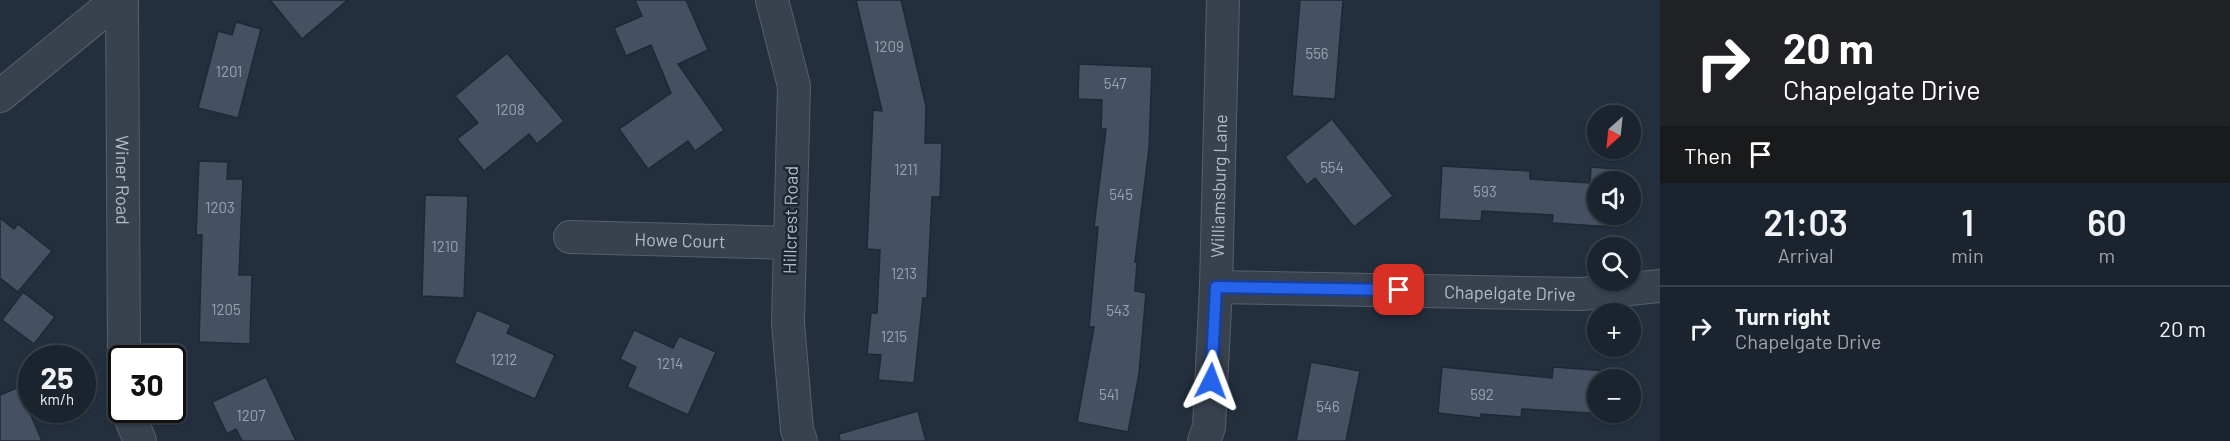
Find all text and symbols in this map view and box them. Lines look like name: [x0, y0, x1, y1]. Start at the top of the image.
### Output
text: 20 m: [1783, 22, 1874, 72]
icon: right: [1684, 24, 1762, 102]
house number: 1209: [874, 37, 904, 55]
house number: 556: [1305, 44, 1329, 62]
house number: 1201: [216, 62, 242, 80]
text: Chapelgate Drive: [1783, 73, 1981, 105]
house number: 547: [1104, 74, 1126, 92]
house number: 1208: [495, 100, 525, 118]
north arrow: [1587, 105, 1641, 159]
map controls: [1587, 105, 1641, 423]
street label: Williamsburg Lane: [1206, 114, 1231, 258]
street label: Winer Road: [112, 135, 134, 225]
icon: arrive: [1744, 138, 1777, 171]
text: Then: [1684, 142, 1732, 168]
house number: 554: [1320, 158, 1344, 176]
house number: 1211: [894, 160, 918, 178]
street label: Hillcrest Road: [778, 166, 802, 274]
button: sound: [1587, 171, 1641, 225]
house number: 593: [1473, 182, 1497, 200]
house number: 545: [1109, 185, 1133, 203]
house number: 1203: [205, 198, 235, 216]
text: 21:03: [1763, 200, 1848, 243]
text: 1: [1961, 200, 1974, 243]
text: 60: [2087, 200, 2127, 243]
street label: Howe Court: [634, 228, 726, 252]
house number: 1210: [432, 237, 458, 255]
button: search: [1587, 237, 1641, 291]
text: Arrival: [1778, 243, 1834, 267]
text: min: [1951, 243, 1984, 267]
text: m: [2099, 243, 2115, 267]
house number: 1213: [891, 264, 917, 282]
pin: [1373, 264, 1424, 315]
icon: arrive: [1382, 273, 1415, 306]
street label: Chapelgate Drive: [1444, 280, 1576, 305]
house number: 1205: [211, 300, 241, 318]
house number: 543: [1106, 301, 1130, 319]
button: +: [1587, 303, 1641, 357]
text: Turn right: [1735, 303, 1830, 329]
icon: right: [1684, 312, 1717, 345]
text: 20 m: [2159, 315, 2206, 341]
house number: 1215: [881, 327, 907, 345]
text: Chapelgate Drive: [1735, 329, 1881, 353]
speed limit sign: 30: [108, 345, 186, 423]
position arrow: [1179, 349, 1243, 413]
house number: 1212: [491, 350, 517, 368]
house number: 1214: [657, 354, 683, 372]
text: 25: [41, 359, 73, 395]
button: −: [1587, 369, 1641, 423]
house number: 541: [1099, 385, 1119, 403]
house number: 592: [1470, 385, 1494, 403]
text: km/h: [40, 390, 74, 408]
house number: 546: [1316, 397, 1340, 415]
house number: 1207: [237, 406, 265, 424]

